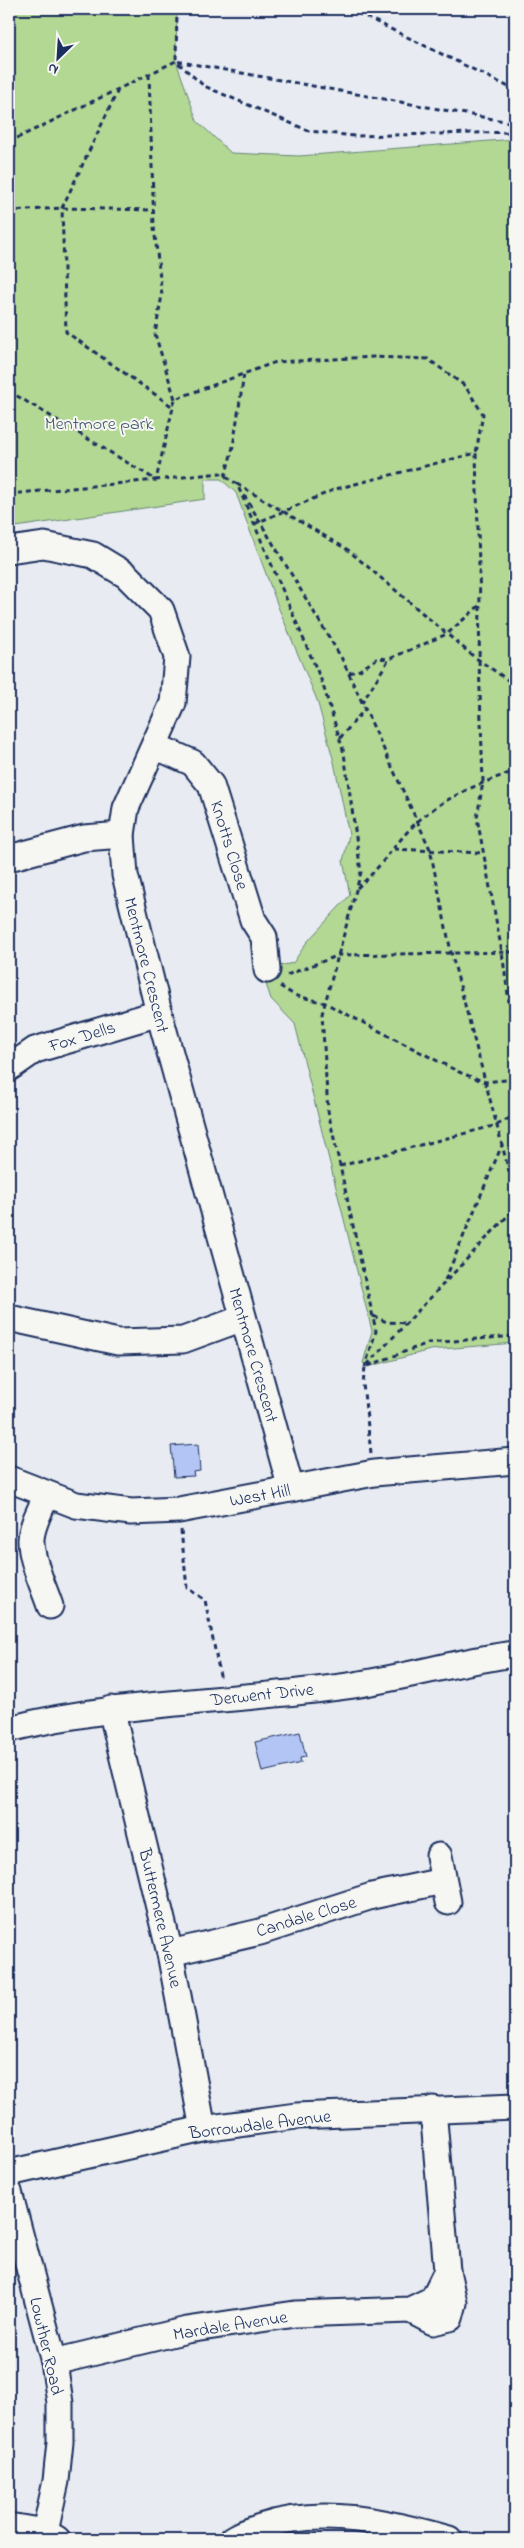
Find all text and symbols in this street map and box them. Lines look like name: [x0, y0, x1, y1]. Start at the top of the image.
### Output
north arrow: [32, 32, 82, 82]
text: N: [44, 57, 62, 80]
park label: Mentmore park: [45, 412, 153, 438]
street label: Knotts Close: [202, 798, 254, 894]
street label: Mentmore Crescent: [116, 895, 174, 1036]
street label: Fox Dells: [45, 1015, 119, 1061]
street label: Mentmore Crescent: [220, 1285, 284, 1426]
street label: West Hill: [228, 1479, 293, 1515]
street label: Derwent Drive: [208, 1678, 316, 1714]
street label: Buttermere Avenue: [130, 1845, 188, 1992]
street label: Candale Close: [253, 1890, 361, 1945]
street label: Borrowdale Avenue: [187, 2104, 334, 2148]
street label: Lowther Road: [21, 2295, 69, 2398]
street label: Mardale Avenue: [171, 2305, 290, 2349]

